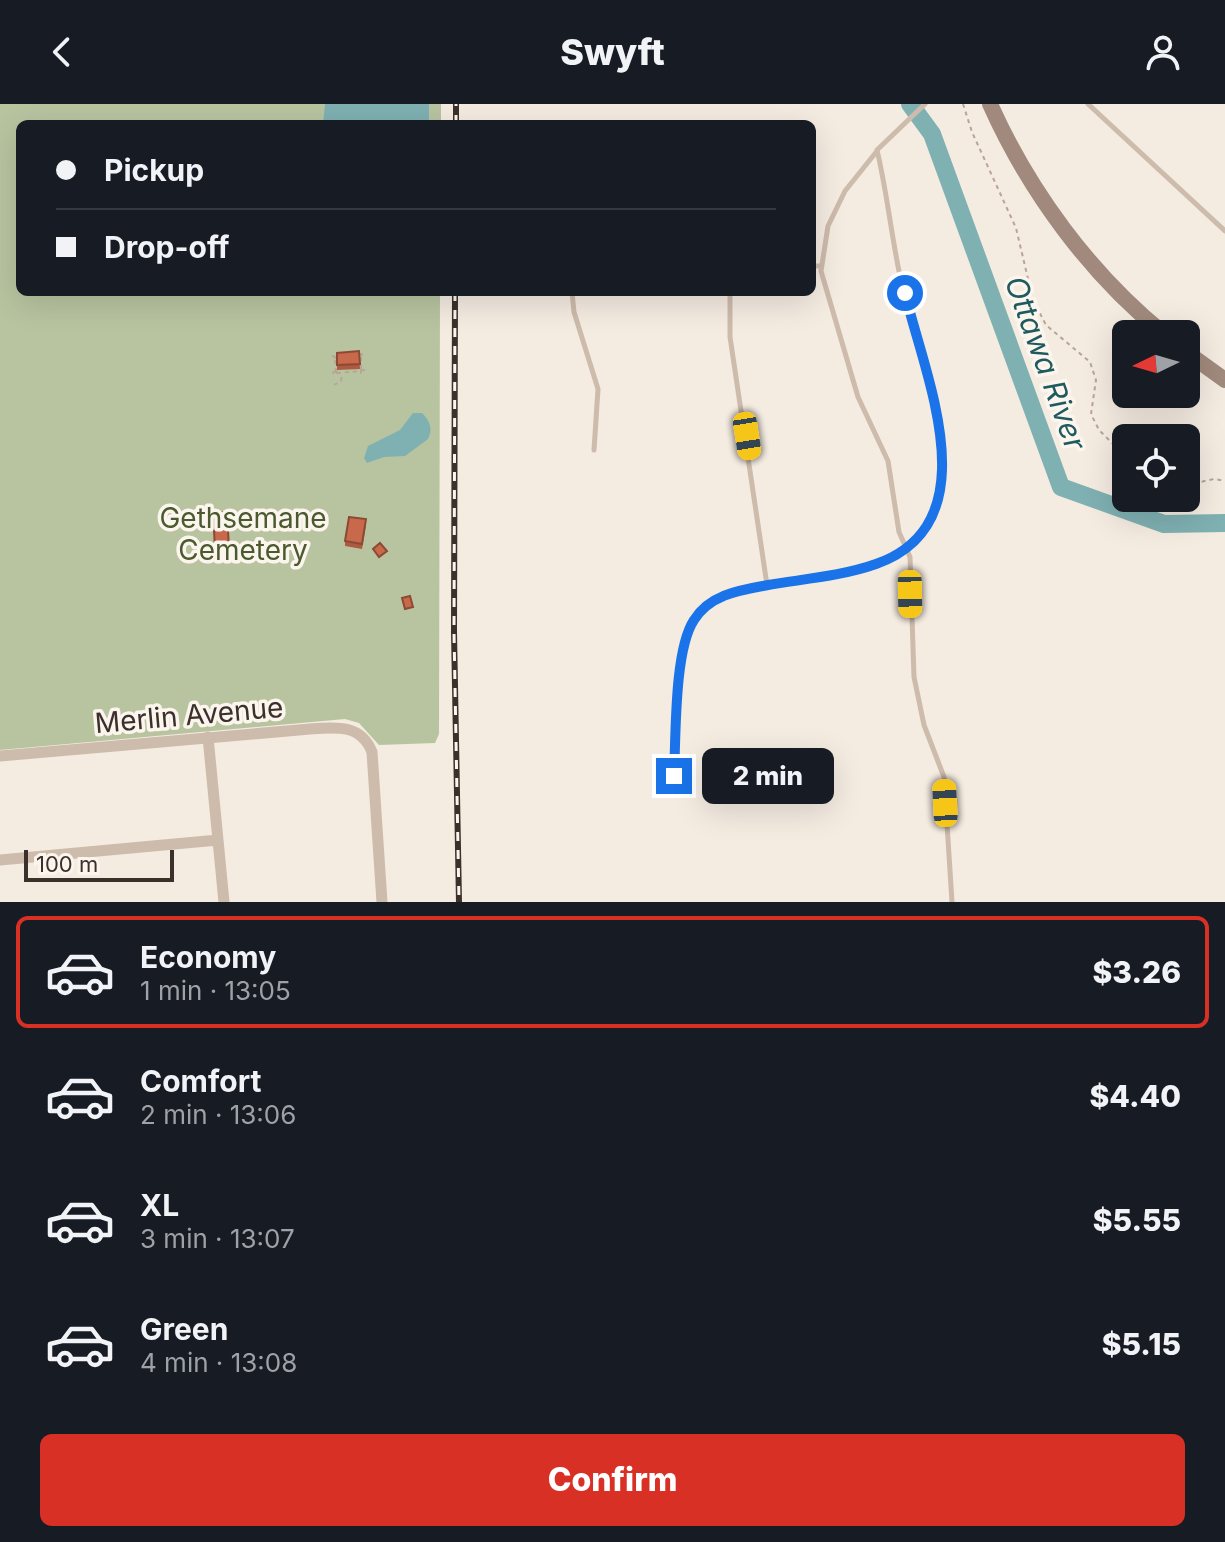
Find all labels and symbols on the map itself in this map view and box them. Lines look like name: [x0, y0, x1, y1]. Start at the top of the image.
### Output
water label: Ottawa River: [998, 271, 1094, 455]
route start: [887, 275, 923, 311]
north arrow: [1112, 320, 1200, 408]
car: [731, 410, 763, 462]
park label: Gethsemane Cemetery: [159, 501, 327, 567]
car: [898, 570, 922, 618]
street label: Merlin Avenue: [93, 690, 285, 740]
callout: 2 min: [702, 748, 834, 804]
route end: [656, 758, 692, 794]
car: [932, 778, 958, 828]
scale bar: [24, 846, 174, 882]

